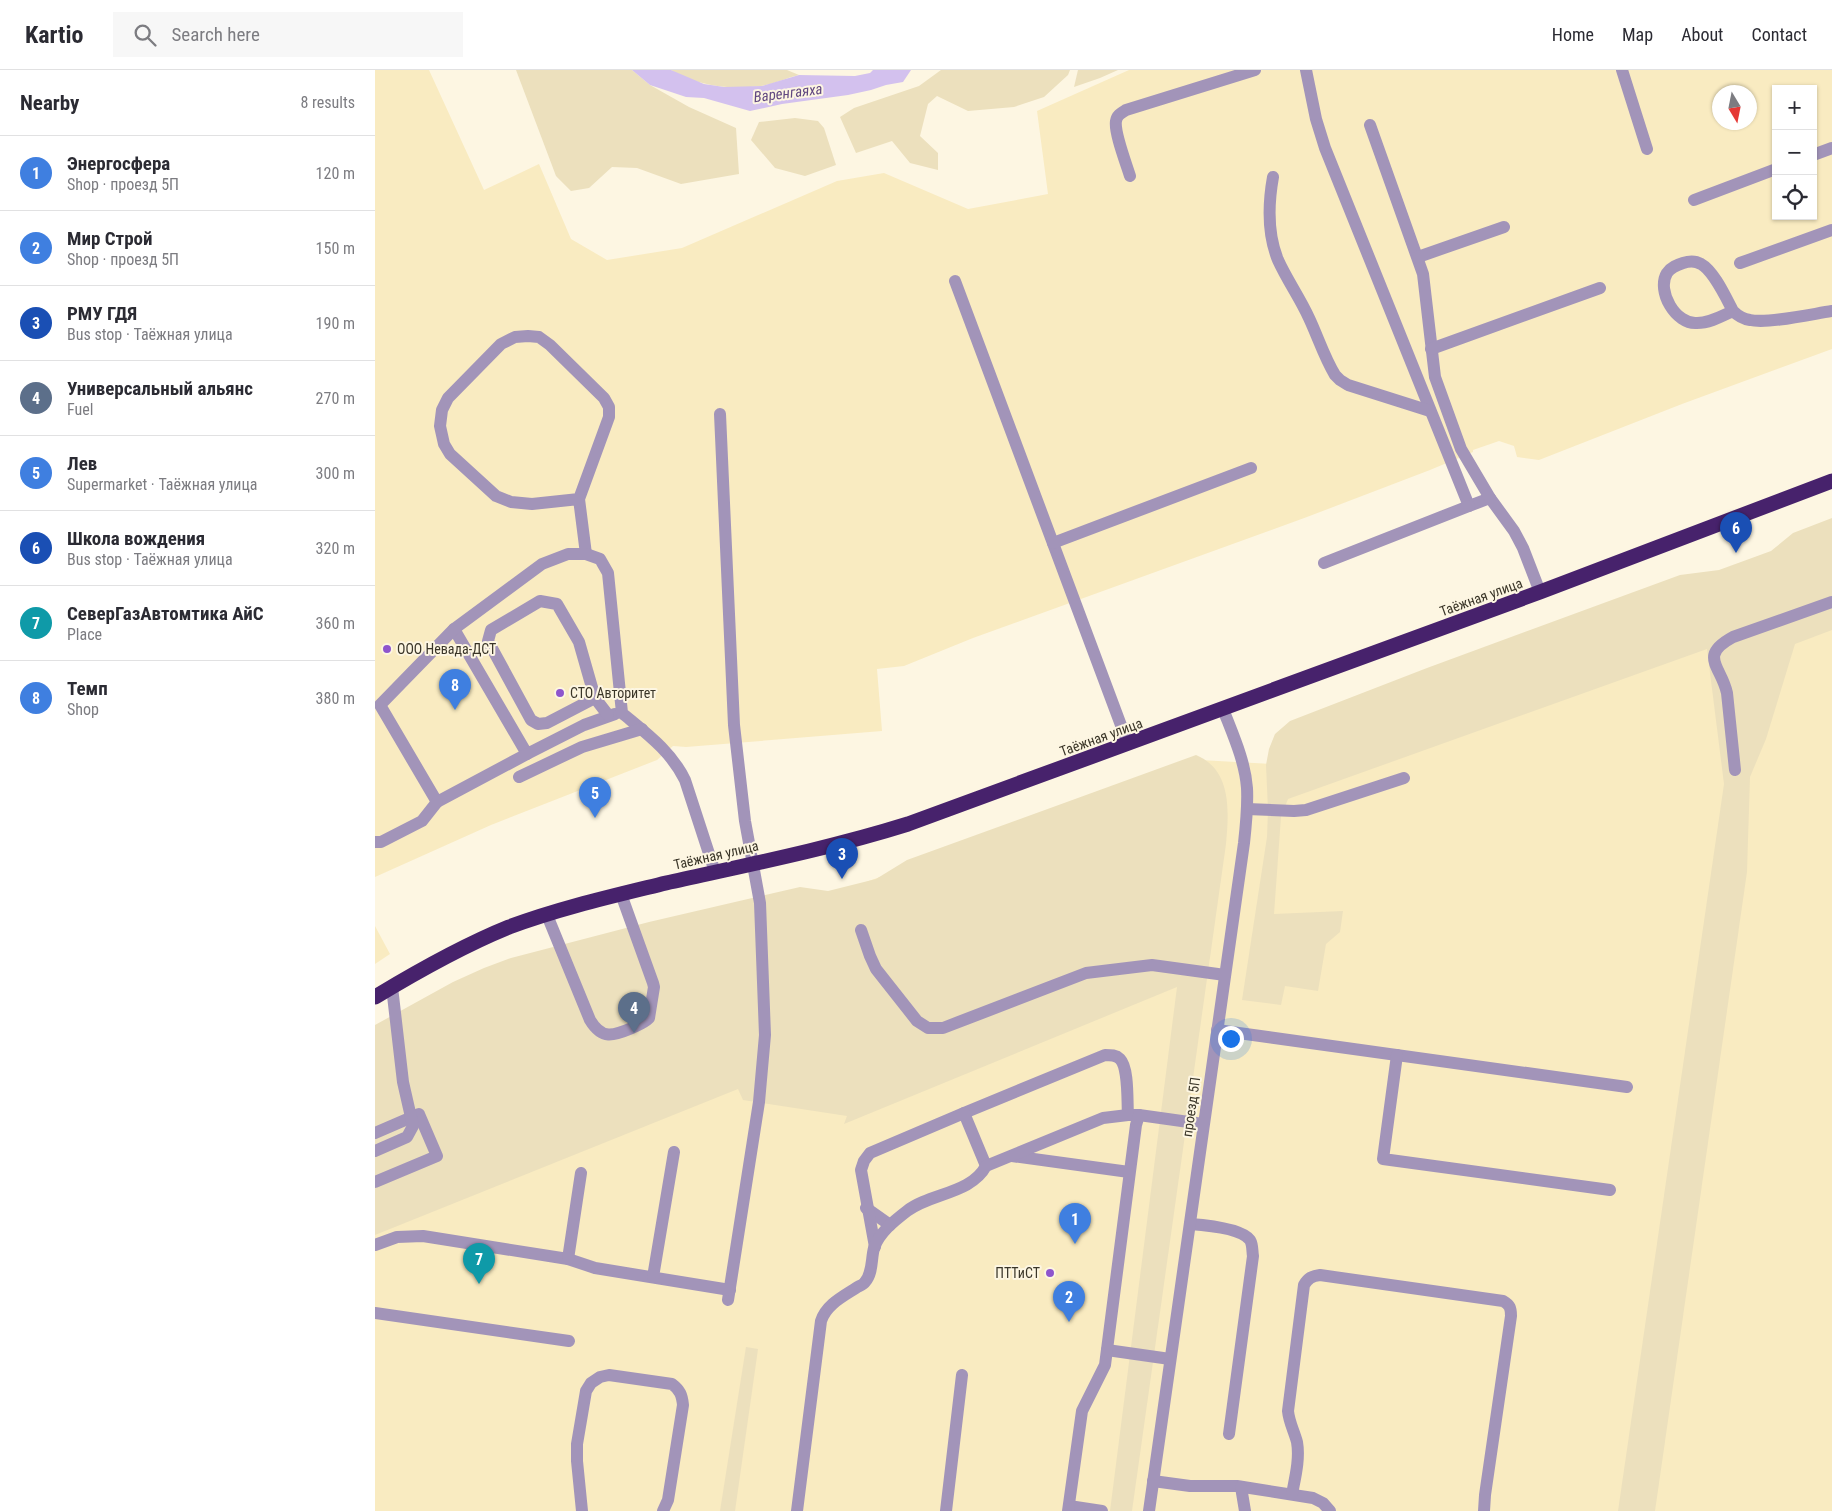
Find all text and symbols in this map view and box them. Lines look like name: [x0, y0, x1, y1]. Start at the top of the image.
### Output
search box: [113, 12, 463, 57]
text: Kartio: [25, 21, 83, 49]
icon: search: [131, 21, 159, 49]
text: Search here: [171, 23, 260, 46]
text: Home: [1552, 24, 1594, 45]
text: Map: [1622, 24, 1653, 45]
text: About: [1681, 24, 1723, 45]
text: Contact: [1751, 24, 1807, 45]
water label: Варенгаяха: [753, 80, 823, 106]
north arrow: [1712, 85, 1757, 130]
map controls: [1772, 85, 1817, 220]
button: +: [1772, 85, 1817, 130]
text: Nearby: [20, 91, 79, 115]
text: 8 results: [300, 93, 355, 112]
button: −: [1772, 130, 1817, 175]
text: Энергосфера: [67, 152, 170, 175]
text: 1: [32, 164, 40, 183]
text: 120 m: [316, 164, 355, 183]
text: Shop · проезд 5П: [67, 175, 179, 194]
button: locate: [1772, 175, 1817, 220]
text: Мир Строй: [67, 227, 153, 250]
text: 2: [32, 239, 40, 258]
text: 150 m: [316, 239, 355, 258]
text: Shop · проезд 5П: [67, 250, 179, 269]
text: РМУ ГДЯ: [67, 302, 137, 325]
text: 3: [32, 314, 40, 333]
text: 190 m: [316, 314, 355, 333]
text: Bus stop · Таёжная улица: [67, 325, 233, 344]
text: Универсальный альянс: [67, 377, 253, 400]
text: 4: [32, 389, 40, 408]
text: 270 m: [316, 389, 355, 408]
text: Fuel: [67, 400, 93, 419]
text: Лев: [67, 452, 97, 475]
text: 5: [32, 464, 40, 483]
text: 300 m: [316, 464, 355, 483]
text: Supermarket · Таёжная улица: [67, 475, 258, 494]
pin: 6: [1720, 512, 1752, 553]
text: Школа вождения: [67, 527, 205, 550]
text: 6: [32, 539, 40, 558]
text: 320 m: [316, 539, 355, 558]
text: Bus stop · Таёжная улица: [67, 550, 233, 569]
street label: Таёжная улица: [1438, 575, 1524, 619]
text: СеверГазАвтомтика АйС: [67, 602, 264, 625]
text: 7: [32, 614, 40, 633]
text: 360 m: [316, 614, 355, 633]
text: Place: [67, 625, 102, 644]
place label: ООО Невада-ДСТ: [397, 641, 496, 657]
marker: ООО Невада-ДСТ: [381, 643, 393, 655]
pin: 8: [439, 669, 471, 710]
text: Темп: [67, 677, 108, 700]
place label: СТО Авторитет: [570, 685, 656, 701]
marker: СТО Авторитет: [554, 687, 566, 699]
text: 8: [32, 689, 40, 708]
text: 380 m: [316, 689, 355, 708]
text: Shop: [67, 700, 99, 719]
street label: Таёжная улица: [1058, 715, 1144, 759]
pin: 5: [579, 777, 611, 818]
street label: Таёжная улица: [672, 837, 760, 873]
pin: 3: [826, 838, 858, 879]
pin: 4: [618, 992, 650, 1033]
your location: [1218, 1026, 1244, 1052]
street label: проезд 5П: [1179, 1076, 1203, 1138]
pin: 1: [1059, 1203, 1091, 1244]
pin: 7: [463, 1243, 495, 1284]
place label: ПТТиСТ: [995, 1265, 1040, 1281]
marker: ПТТиСТ: [1044, 1267, 1056, 1279]
pin: 2: [1053, 1281, 1085, 1322]

